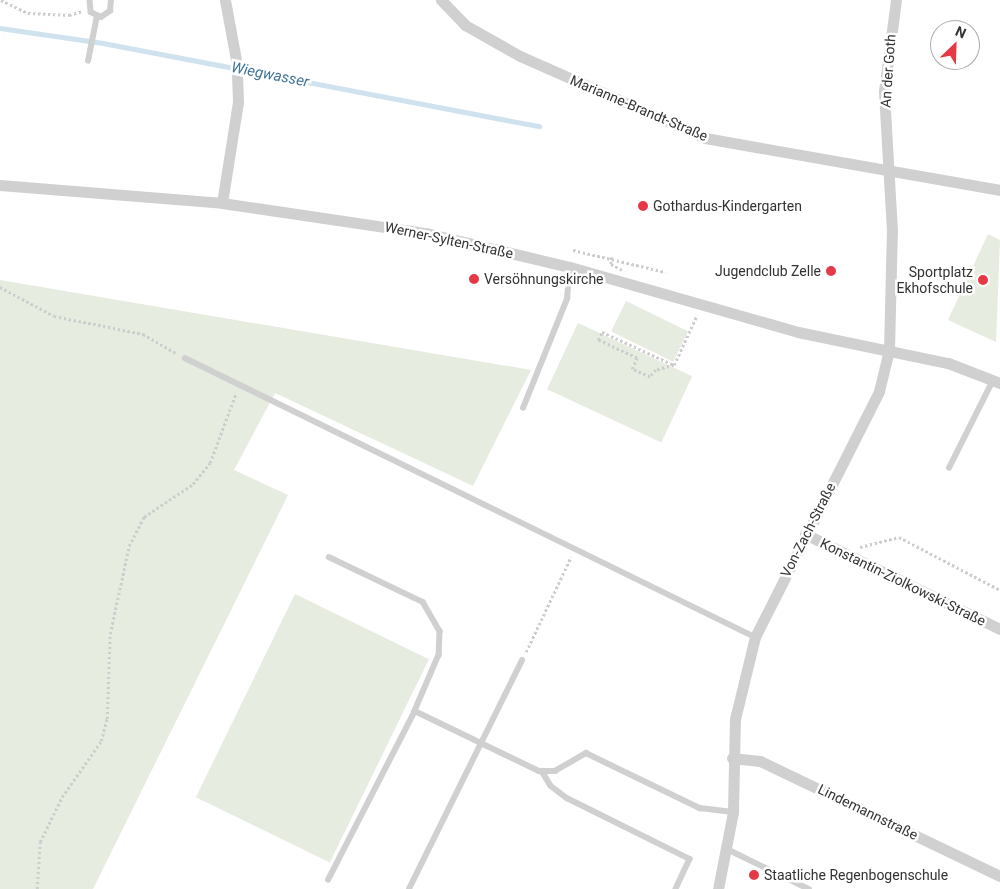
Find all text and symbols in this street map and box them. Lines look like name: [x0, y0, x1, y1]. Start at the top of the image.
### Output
north arrow: [930, 20, 980, 70]
text: N: [953, 23, 968, 42]
street label: An der Goth: [877, 34, 899, 108]
water label: Wiegwasser: [230, 59, 310, 91]
street label: Marianne-Brandt-Straße: [568, 71, 710, 145]
place label: Gothardus-Kindergarten: [653, 198, 802, 214]
marker: Gothardus-Kindergarten: [637, 200, 649, 212]
street label: Werner-Sylten-Straße: [383, 218, 515, 262]
place label: Jugendclub Zelle: [715, 263, 821, 279]
place label: Sportplatz Ekhofschule: [897, 264, 973, 296]
marker: Jugendclub Zelle: [825, 265, 837, 277]
place label: Versöhnungskirche: [484, 271, 604, 287]
marker: Versöhnungskirche: [468, 273, 480, 285]
marker: Sportplatz Ekhofschule: [977, 274, 989, 286]
street label: Von-Zach-Straße: [777, 480, 839, 580]
street label: Konstantin-Ziolkowski-Straße: [817, 535, 989, 629]
street label: Lindemannstraße: [815, 781, 921, 843]
place label: Staatliche Regenbogenschule: [764, 867, 948, 883]
marker: Staatliche Regenbogenschule: [748, 869, 760, 881]

